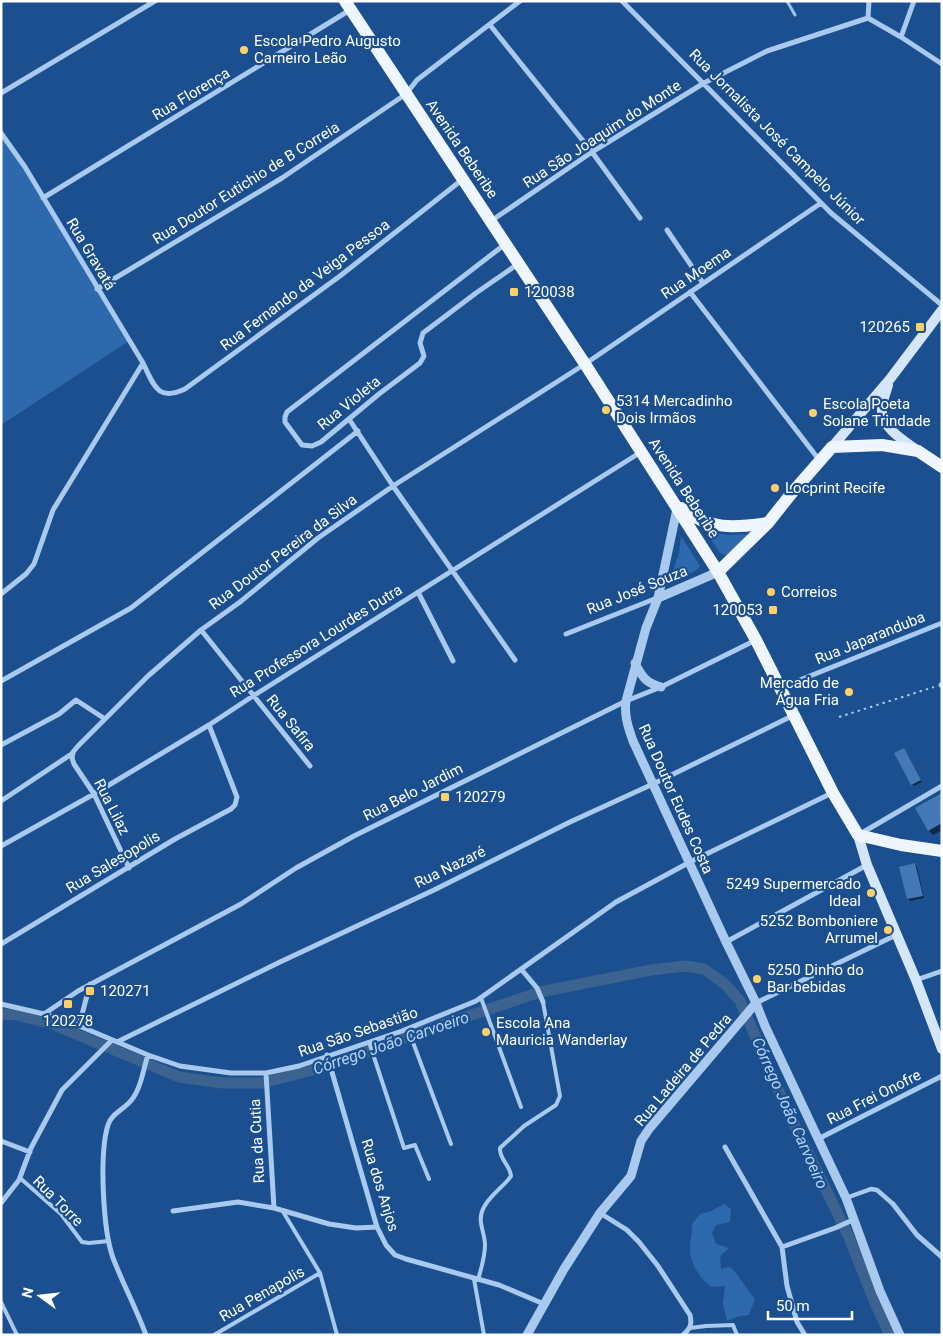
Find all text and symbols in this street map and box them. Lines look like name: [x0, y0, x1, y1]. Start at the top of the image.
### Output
place label: Escola Pedro Augusto Carneiro Leão: [254, 32, 401, 67]
marker: Escola Pedro Augusto Carneiro Leão: [238, 44, 250, 56]
street label: Rua Jornalista José Campelo Júnior: [685, 45, 869, 229]
street label: Rua Florença: [149, 64, 233, 124]
street label: Rua São Joaquim do Monte: [520, 76, 684, 192]
street label: Avenida Beberibe: [422, 96, 502, 202]
street label: Rua Doutor Eutichio de B Correia: [149, 118, 343, 248]
street label: Rua Gravatá: [62, 215, 120, 293]
street label: Rua Fernando da Veiga Pessoa: [217, 216, 393, 354]
street label: Rua Moema: [658, 243, 734, 303]
place label: 120038: [524, 283, 575, 301]
marker: 120038: [508, 286, 520, 298]
place label: 120265: [859, 318, 910, 336]
marker: 120265: [914, 321, 926, 333]
street label: Rua Violeta: [314, 372, 384, 434]
place label: 5314 Mercadinho Dois Irmãos: [616, 392, 733, 427]
place label: Escola Poeta Solane Trindade: [823, 395, 930, 430]
marker: 5314 Mercadinho Dois Irmãos: [600, 404, 612, 416]
marker: Escola Poeta Solane Trindade: [807, 407, 819, 419]
street label: Avenida Beberibe: [645, 435, 723, 541]
place label: Locprint Recife: [785, 479, 885, 497]
marker: Locprint Recife: [769, 482, 781, 494]
street label: Rua Doutor Pereira da Silva: [205, 490, 361, 614]
street label: Rua José Souza: [584, 562, 690, 618]
street label: Rua Professora Lourdes Dutra: [227, 580, 405, 702]
place label: Correios: [781, 583, 837, 601]
marker: Correios: [765, 586, 777, 598]
place label: 120053: [712, 601, 763, 619]
marker: 120053: [767, 604, 779, 616]
street label: Rua Japaranduba: [812, 608, 928, 668]
place label: Mercado de Água Fria: [760, 674, 839, 709]
marker: Mercado de Água Fria: [843, 686, 855, 698]
street label: Rua Safira: [263, 691, 319, 755]
street label: Rua Doutor Eudes Costa: [635, 721, 717, 877]
street label: Rua Belo Jardim: [360, 759, 466, 825]
street label: Rua Lilaz: [90, 776, 134, 838]
place label: 120279: [455, 788, 506, 806]
marker: 120279: [439, 791, 451, 803]
street label: Rua Salesopolis: [63, 827, 163, 897]
street label: Rua Nazaré: [412, 842, 488, 892]
place label: 5249 Supermercado Ideal: [726, 875, 861, 910]
marker: 5249 Supermercado Ideal: [865, 887, 877, 899]
place label: 5252 Bomboniere Arrumel: [760, 912, 878, 947]
marker: 5252 Bomboniere Arrumel: [882, 924, 894, 936]
place label: 5250 Dinho do Bar bebidas: [767, 961, 864, 996]
marker: 5250 Dinho do Bar bebidas: [751, 973, 763, 985]
place label: 120271: [100, 982, 151, 1000]
marker: 120271: [84, 985, 96, 997]
marker: 120278: [62, 998, 74, 1010]
street label: Rua São Sebastião: [296, 1003, 420, 1061]
water label: Córrego João Carvoeiro: [310, 1007, 472, 1079]
street label: Rua Ladeira de Pedra: [631, 1010, 735, 1130]
place label: 120278: [43, 1012, 93, 1030]
place label: Escola Ana Mauricia Wanderlay: [496, 1014, 627, 1049]
marker: Escola Ana Mauricia Wanderlay: [480, 1026, 492, 1038]
water label: Córrego João Carvoeiro: [748, 1034, 832, 1192]
street label: Rua Frei Onofre: [824, 1066, 924, 1128]
street label: Rua da Cutia: [246, 1098, 268, 1184]
street label: Rua dos Anjos: [357, 1137, 403, 1233]
street label: Rua Torre: [29, 1172, 87, 1230]
street label: Rua Penapolis: [216, 1262, 308, 1326]
north arrow: [15, 1271, 65, 1321]
text: N: [18, 1286, 36, 1299]
scale bar: [768, 1288, 852, 1320]
text: 50 m: [776, 1297, 810, 1315]

